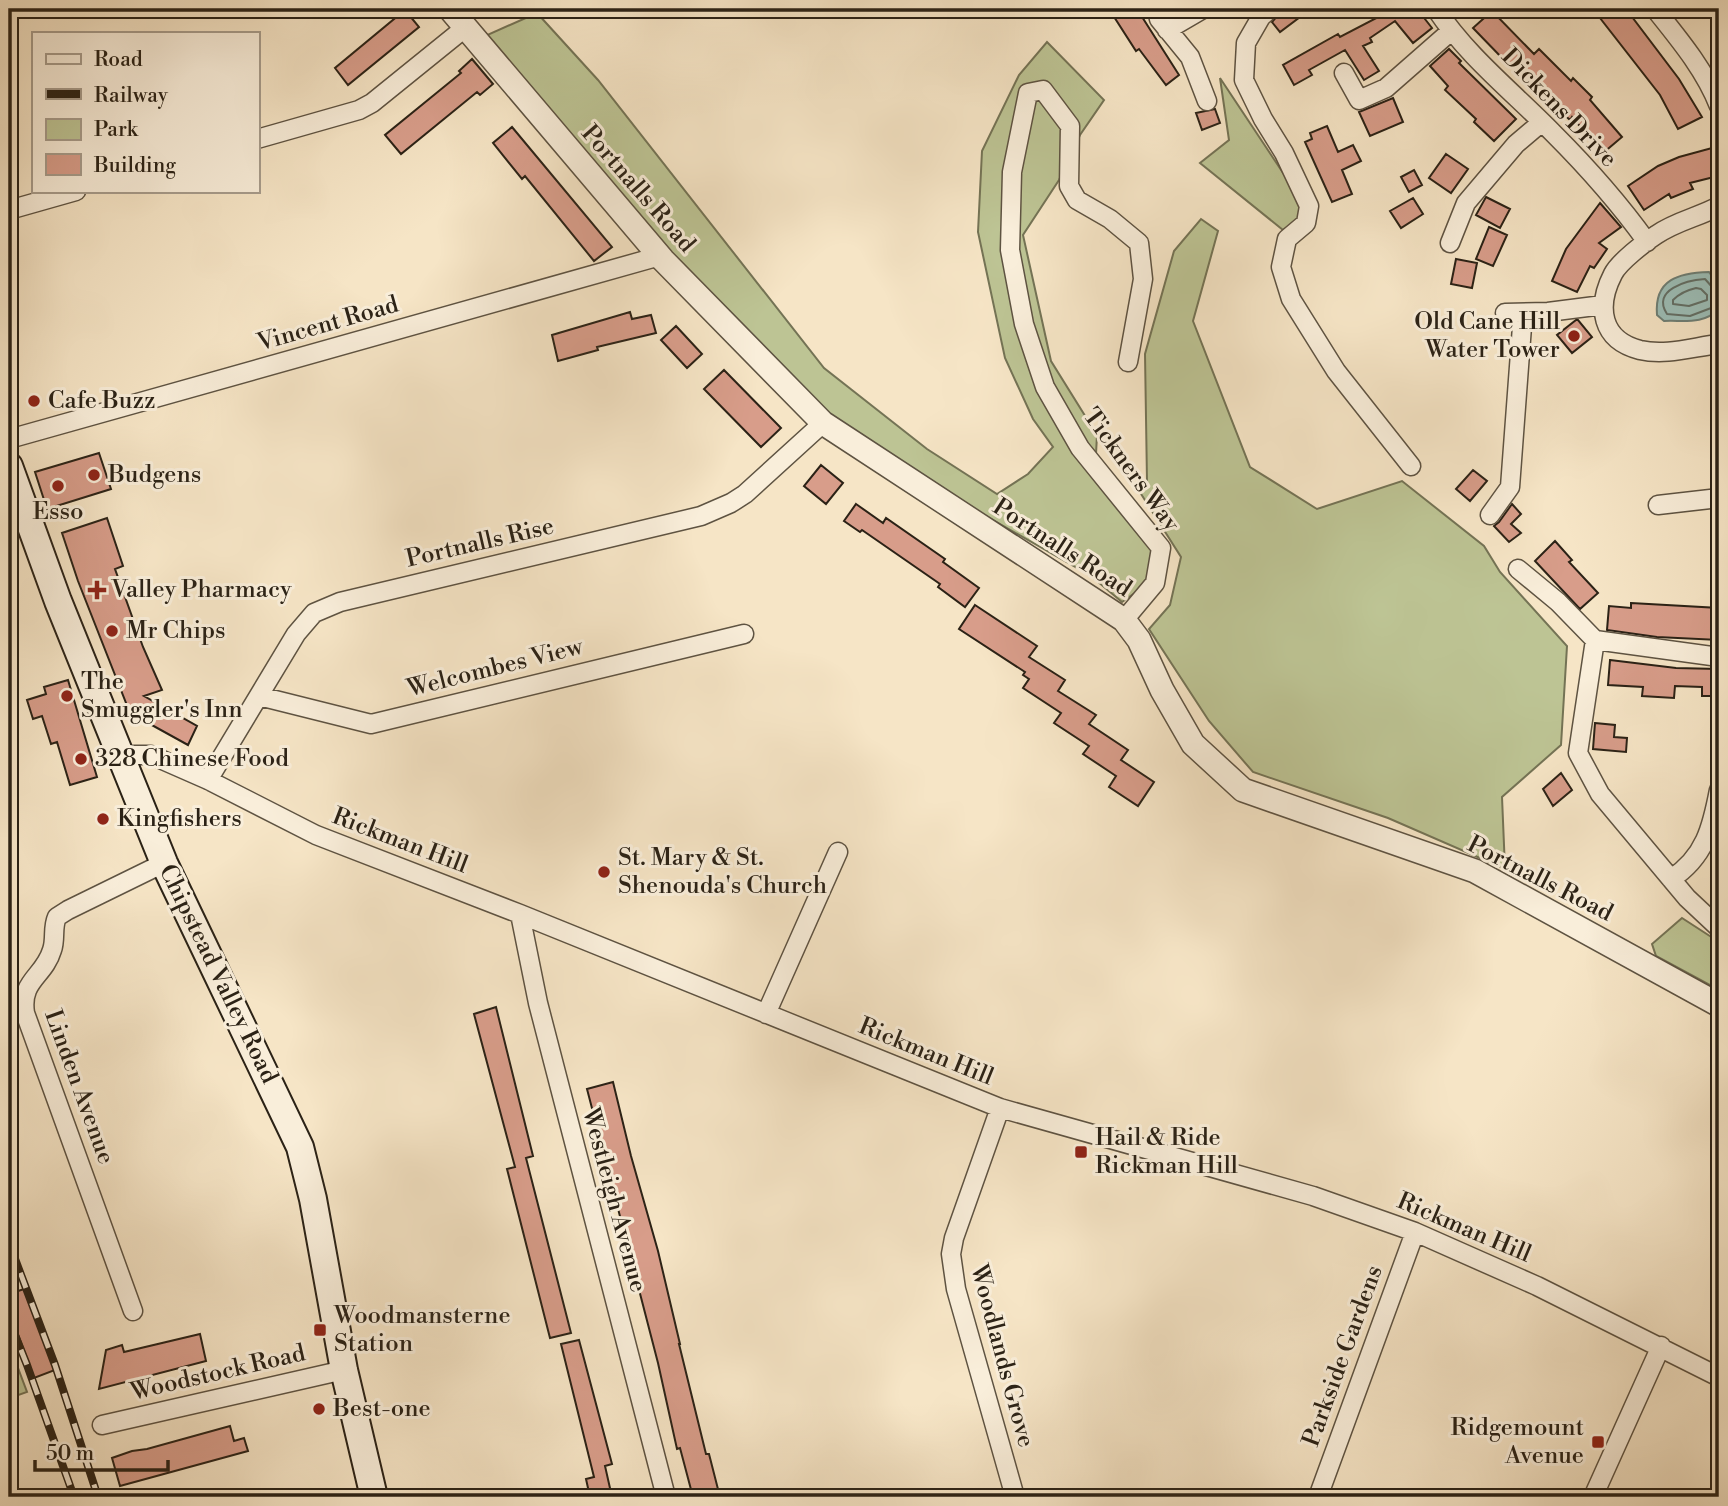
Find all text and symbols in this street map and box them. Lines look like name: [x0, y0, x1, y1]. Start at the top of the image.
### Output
legend: [32, 32, 259, 192]
street label: Dickens Drive: [1495, 42, 1623, 174]
text: Road: [94, 47, 143, 73]
text: Railway: [94, 83, 169, 109]
text: Park: [94, 117, 139, 143]
street label: Portnalls Road: [574, 119, 702, 259]
text: Building: [93, 153, 176, 179]
street label: Vincent Road: [253, 289, 402, 359]
place label: Old Cane Hill Water Tower: [1414, 307, 1560, 365]
marker: Old Cane Hill Water Tower: [1566, 328, 1582, 344]
place label: Cafe Buzz: [48, 386, 156, 416]
marker: Cafe Buzz: [26, 393, 42, 409]
street label: Tickners Way: [1076, 402, 1186, 538]
place label: Budgens: [107, 460, 201, 490]
marker: Budgens: [86, 467, 102, 483]
marker: Esso: [50, 478, 66, 494]
street label: Portnalls Road: [987, 492, 1137, 604]
place label: Esso: [32, 497, 84, 527]
street label: Portnalls Rise: [403, 511, 557, 575]
place label: Valley Pharmacy: [110, 575, 292, 605]
marker: Valley Pharmacy: [89, 582, 105, 598]
place label: Mr Chips: [126, 616, 226, 646]
marker: Mr Chips: [104, 623, 120, 639]
street label: Welcombes View: [403, 631, 587, 705]
place label: The Smuggler's Inn: [81, 667, 242, 725]
marker: The Smuggler's Inn: [59, 688, 75, 704]
place label: 328 Chinese Food: [95, 744, 289, 774]
marker: 328 Chinese Food: [73, 751, 89, 767]
street label: Rickman Hill: [328, 801, 472, 881]
place label: Kingfishers: [117, 804, 242, 834]
marker: Kingfishers: [95, 811, 111, 827]
street label: Portnalls Road: [1462, 829, 1618, 929]
place label: St. Mary & St. Shenouda's Church: [618, 843, 827, 901]
street label: Chipstead Valley Road: [152, 859, 284, 1089]
marker: St. Mary & St. Shenouda's Church: [596, 864, 612, 880]
street label: Linden Avenue: [37, 1006, 121, 1168]
street label: Rickman Hill: [854, 1011, 998, 1093]
street label: Westleigh Avenue: [575, 1103, 653, 1296]
place label: Hail & Ride Rickman Hill: [1095, 1123, 1238, 1181]
marker: Hail & Ride Rickman Hill: [1073, 1144, 1089, 1160]
street label: Rickman Hill: [1392, 1186, 1536, 1270]
street label: Woodlands Grove: [963, 1260, 1041, 1451]
street label: Parkside Gardens: [1296, 1261, 1390, 1451]
place label: Woodmansterne Station: [333, 1301, 511, 1359]
marker: Woodmansterne Station: [312, 1322, 328, 1338]
street label: Woodstock Road: [127, 1338, 309, 1408]
place label: Best-one: [332, 1394, 431, 1424]
marker: Best-one: [311, 1401, 327, 1417]
place label: Ridgemount Avenue: [1451, 1413, 1584, 1471]
scale bar: [35, 1429, 168, 1473]
marker: Ridgemount Avenue: [1590, 1434, 1606, 1450]
text: 50 m: [46, 1441, 94, 1467]

